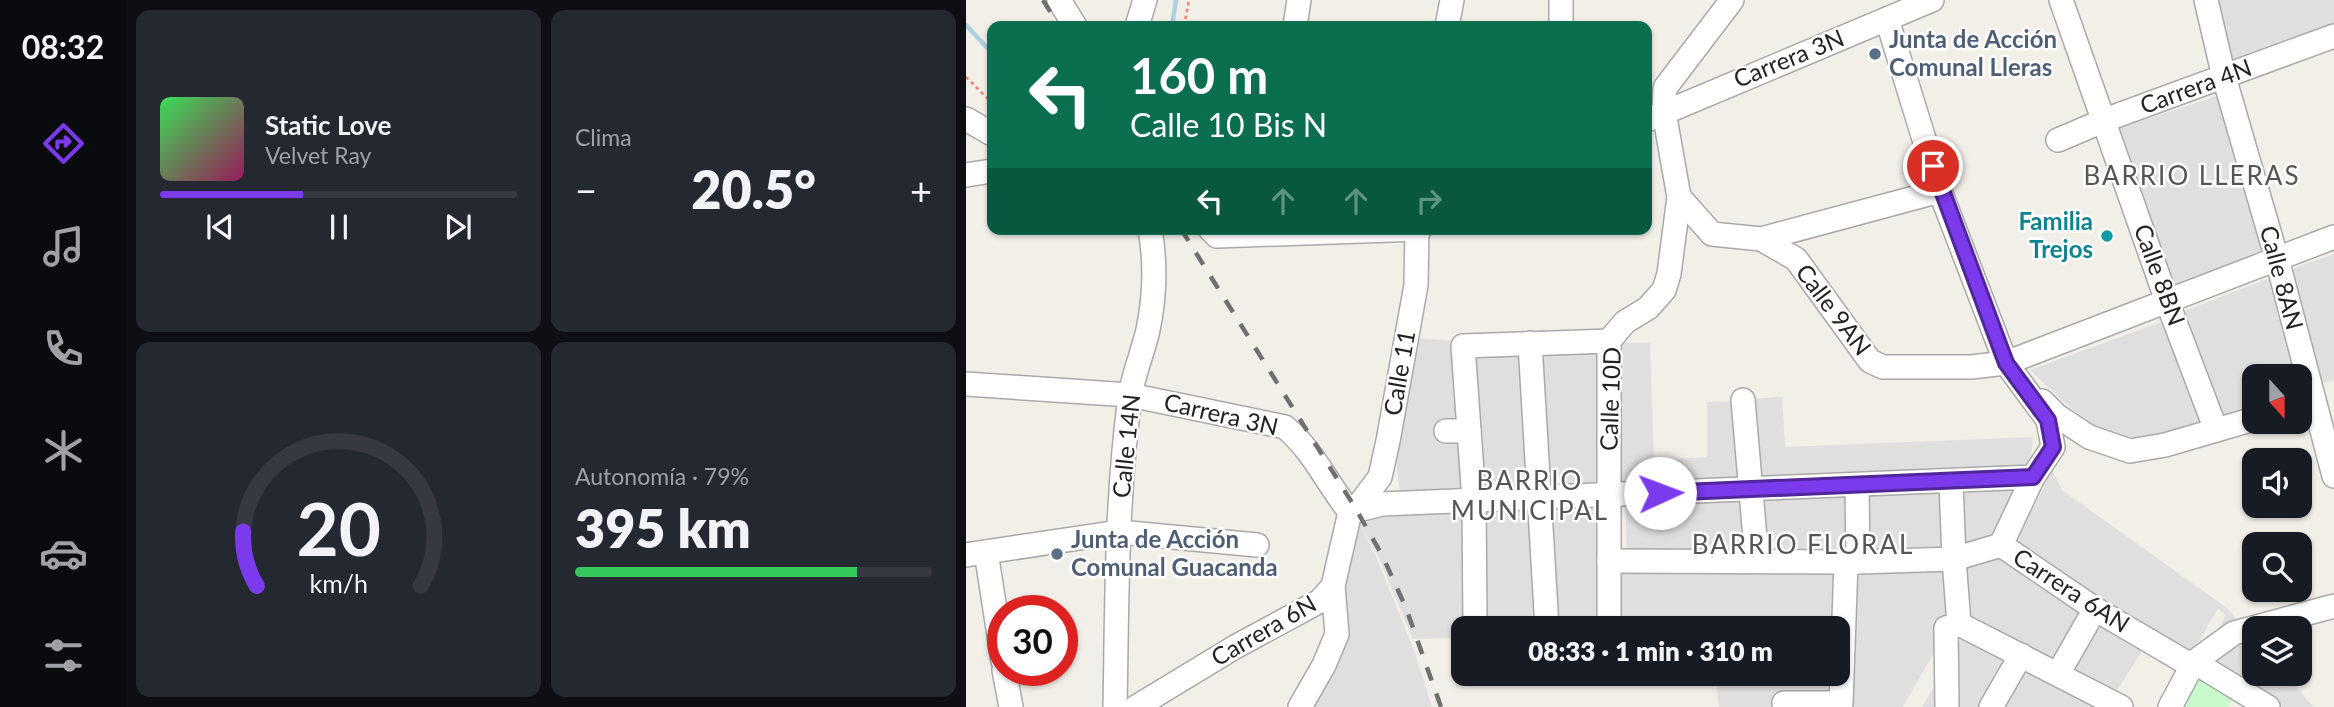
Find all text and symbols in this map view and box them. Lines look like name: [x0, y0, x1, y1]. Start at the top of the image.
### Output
street label: Carrera 3N: [1729, 22, 1848, 93]
place label: Junta de Acción Comunal Lleras: [1889, 24, 2057, 81]
text: 08:32: [22, 27, 104, 66]
text: 160 m: [1130, 46, 1268, 104]
marker: Junta de Acción Comunal Lleras: [1867, 46, 1883, 62]
icon: left: [1015, 49, 1106, 140]
street label: Carrera 4N: [2136, 52, 2255, 119]
text: Calle 10 Bis N: [1130, 105, 1327, 144]
text: Static Love: [265, 109, 392, 141]
icon: directions: [39, 119, 88, 168]
text: Clima: [575, 123, 632, 151]
pin: [1903, 136, 1963, 196]
text: Velvet Ray: [265, 141, 371, 169]
icon: arrive: [1914, 147, 1952, 185]
text: 20.5°: [691, 158, 816, 220]
district label: BARRIO LLERAS: [2083, 159, 2301, 191]
text: −: [575, 167, 597, 213]
text: +: [910, 167, 932, 213]
icon: left: [1191, 182, 1229, 220]
icon: ahead: [1264, 182, 1302, 220]
icon: ahead: [1337, 182, 1375, 220]
icon: right: [1410, 182, 1448, 220]
place label: Familia Trejos: [2018, 206, 2093, 263]
icon: previous: [201, 208, 239, 246]
icon: pause: [320, 208, 358, 246]
icon: next: [439, 208, 477, 246]
street label: Calle 8BN: [2129, 220, 2192, 329]
icon: music: [39, 222, 88, 271]
street label: Calle 8AN: [2255, 222, 2310, 333]
marker: Familia Trejos: [2099, 228, 2115, 244]
street label: Calle 9AN: [1791, 258, 1878, 360]
icon: phone: [39, 324, 88, 373]
street label: Calle 11: [1377, 328, 1420, 418]
street label: Calle 10D: [1593, 346, 1626, 452]
north arrow: [2242, 364, 2312, 434]
map controls: [2242, 364, 2312, 686]
street label: Carrera 3N: [1161, 386, 1281, 441]
street label: Calle 14N: [1106, 392, 1145, 499]
icon: climate: [39, 426, 88, 475]
button: sound: [2242, 448, 2312, 518]
position arrow: [1623, 456, 1697, 530]
text: Autonomía · 79%: [575, 462, 749, 490]
district label: BARRIO MUNICIPAL: [1451, 464, 1609, 526]
text: 20: [296, 484, 381, 572]
text: 395 km: [575, 497, 751, 559]
place label: Junta de Acción Comunal Guacanda: [1071, 524, 1278, 581]
district label: BARRIO FLORAL: [1692, 528, 1914, 560]
icon: car: [39, 529, 88, 578]
button: search: [2242, 532, 2312, 602]
street label: Carrera 6AN: [2008, 541, 2135, 638]
marker: Junta de Acción Comunal Guacanda: [1049, 546, 1065, 562]
text: km/h: [309, 567, 368, 597]
street label: Carrera 6N: [1206, 588, 1321, 671]
speed limit sign: 30: [987, 595, 1078, 686]
button: layers: [2242, 616, 2312, 686]
icon: filters: [39, 631, 88, 680]
text: 08:33 · 1 min · 310 m: [1528, 635, 1773, 667]

